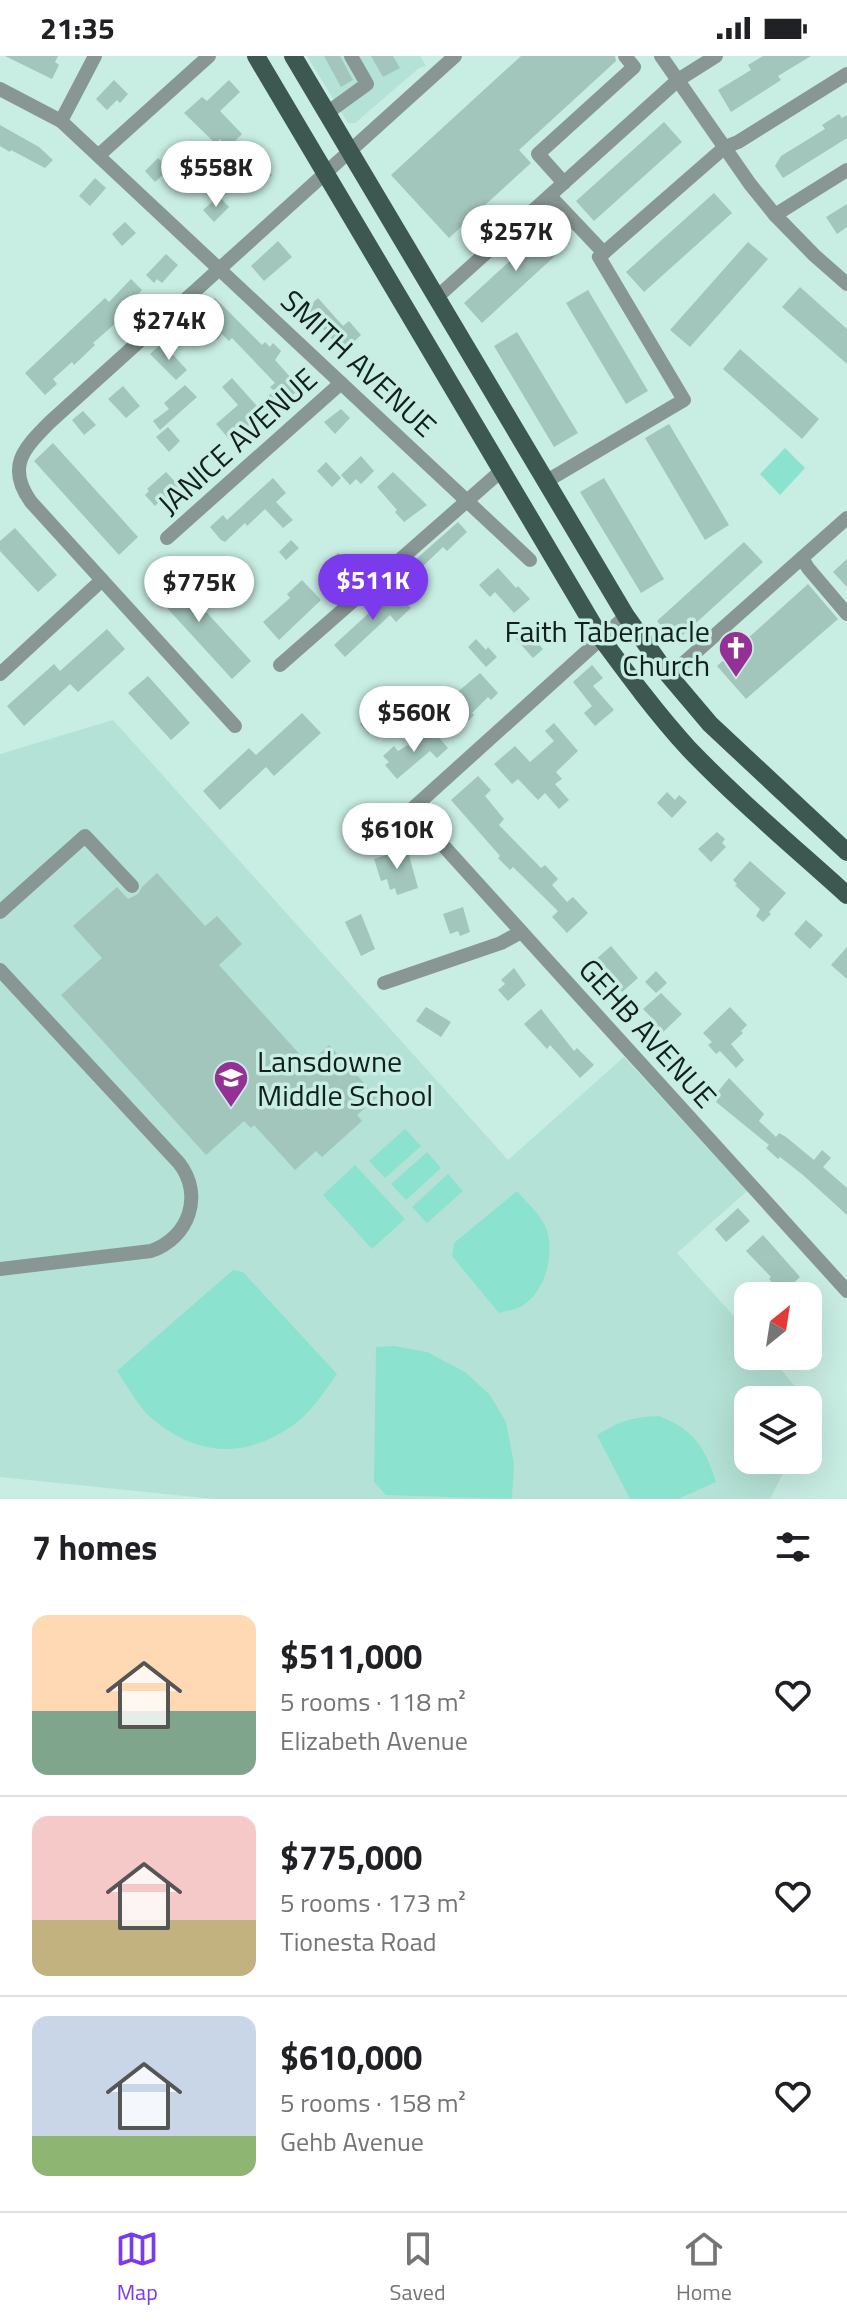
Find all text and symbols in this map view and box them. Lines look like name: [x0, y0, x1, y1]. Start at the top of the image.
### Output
text: 21:35: [40, 5, 115, 51]
pin: $558K: [160, 141, 272, 209]
text: $558K: [179, 147, 253, 186]
pin: $257K: [460, 205, 572, 273]
text: $257K: [479, 211, 553, 250]
street label: SMITH AVENUE: [271, 278, 447, 448]
pin: $274K: [113, 294, 225, 362]
text: $274K: [132, 300, 206, 339]
street label: JANICE AVENUE: [147, 357, 327, 525]
pin: $511K: [317, 554, 429, 622]
pin: $775K: [143, 556, 255, 624]
text: $511K: [336, 560, 410, 599]
text: $775K: [162, 562, 236, 601]
place label: Faith Tabernacle Church: [505, 608, 710, 688]
church icon: Faith Tabernacle Church: [717, 629, 755, 679]
pin: $560K: [358, 686, 470, 754]
text: $560K: [377, 692, 451, 731]
pin: $610K: [341, 803, 453, 871]
text: $610K: [360, 809, 434, 848]
street label: GEHB AVENUE: [568, 948, 728, 1118]
place label: Lansdowne Middle School: [257, 1038, 433, 1118]
school or university icon: Lansdowne Middle School: [212, 1059, 250, 1109]
north arrow: [734, 1282, 822, 1370]
map controls: [734, 1282, 822, 1474]
button: layers: [734, 1386, 822, 1474]
text: 7 homes: [32, 1521, 157, 1573]
icon: filters: [771, 1525, 815, 1569]
text: $511,000: [280, 1630, 422, 1682]
icon: home: [96, 1647, 192, 1743]
icon: heart: [771, 1673, 815, 1717]
text: 5 rooms · 118 m²: [280, 1682, 466, 1721]
text: Elizabeth Avenue: [280, 1721, 468, 1760]
text: $775,000: [280, 1831, 422, 1883]
icon: home: [96, 1848, 192, 1944]
icon: heart: [771, 1874, 815, 1918]
text: 5 rooms · 173 m²: [280, 1883, 466, 1922]
text: Tionesta Road: [280, 1922, 436, 1961]
text: $610,000: [280, 2031, 422, 2083]
icon: home: [96, 2048, 192, 2144]
icon: heart: [771, 2074, 815, 2118]
text: 5 rooms · 158 m²: [280, 2083, 466, 2122]
text: Gehb Avenue: [280, 2122, 424, 2161]
tab: Map: [115, 2227, 159, 2309]
tab: Saved: [390, 2227, 446, 2309]
tab: Home: [676, 2227, 732, 2309]

